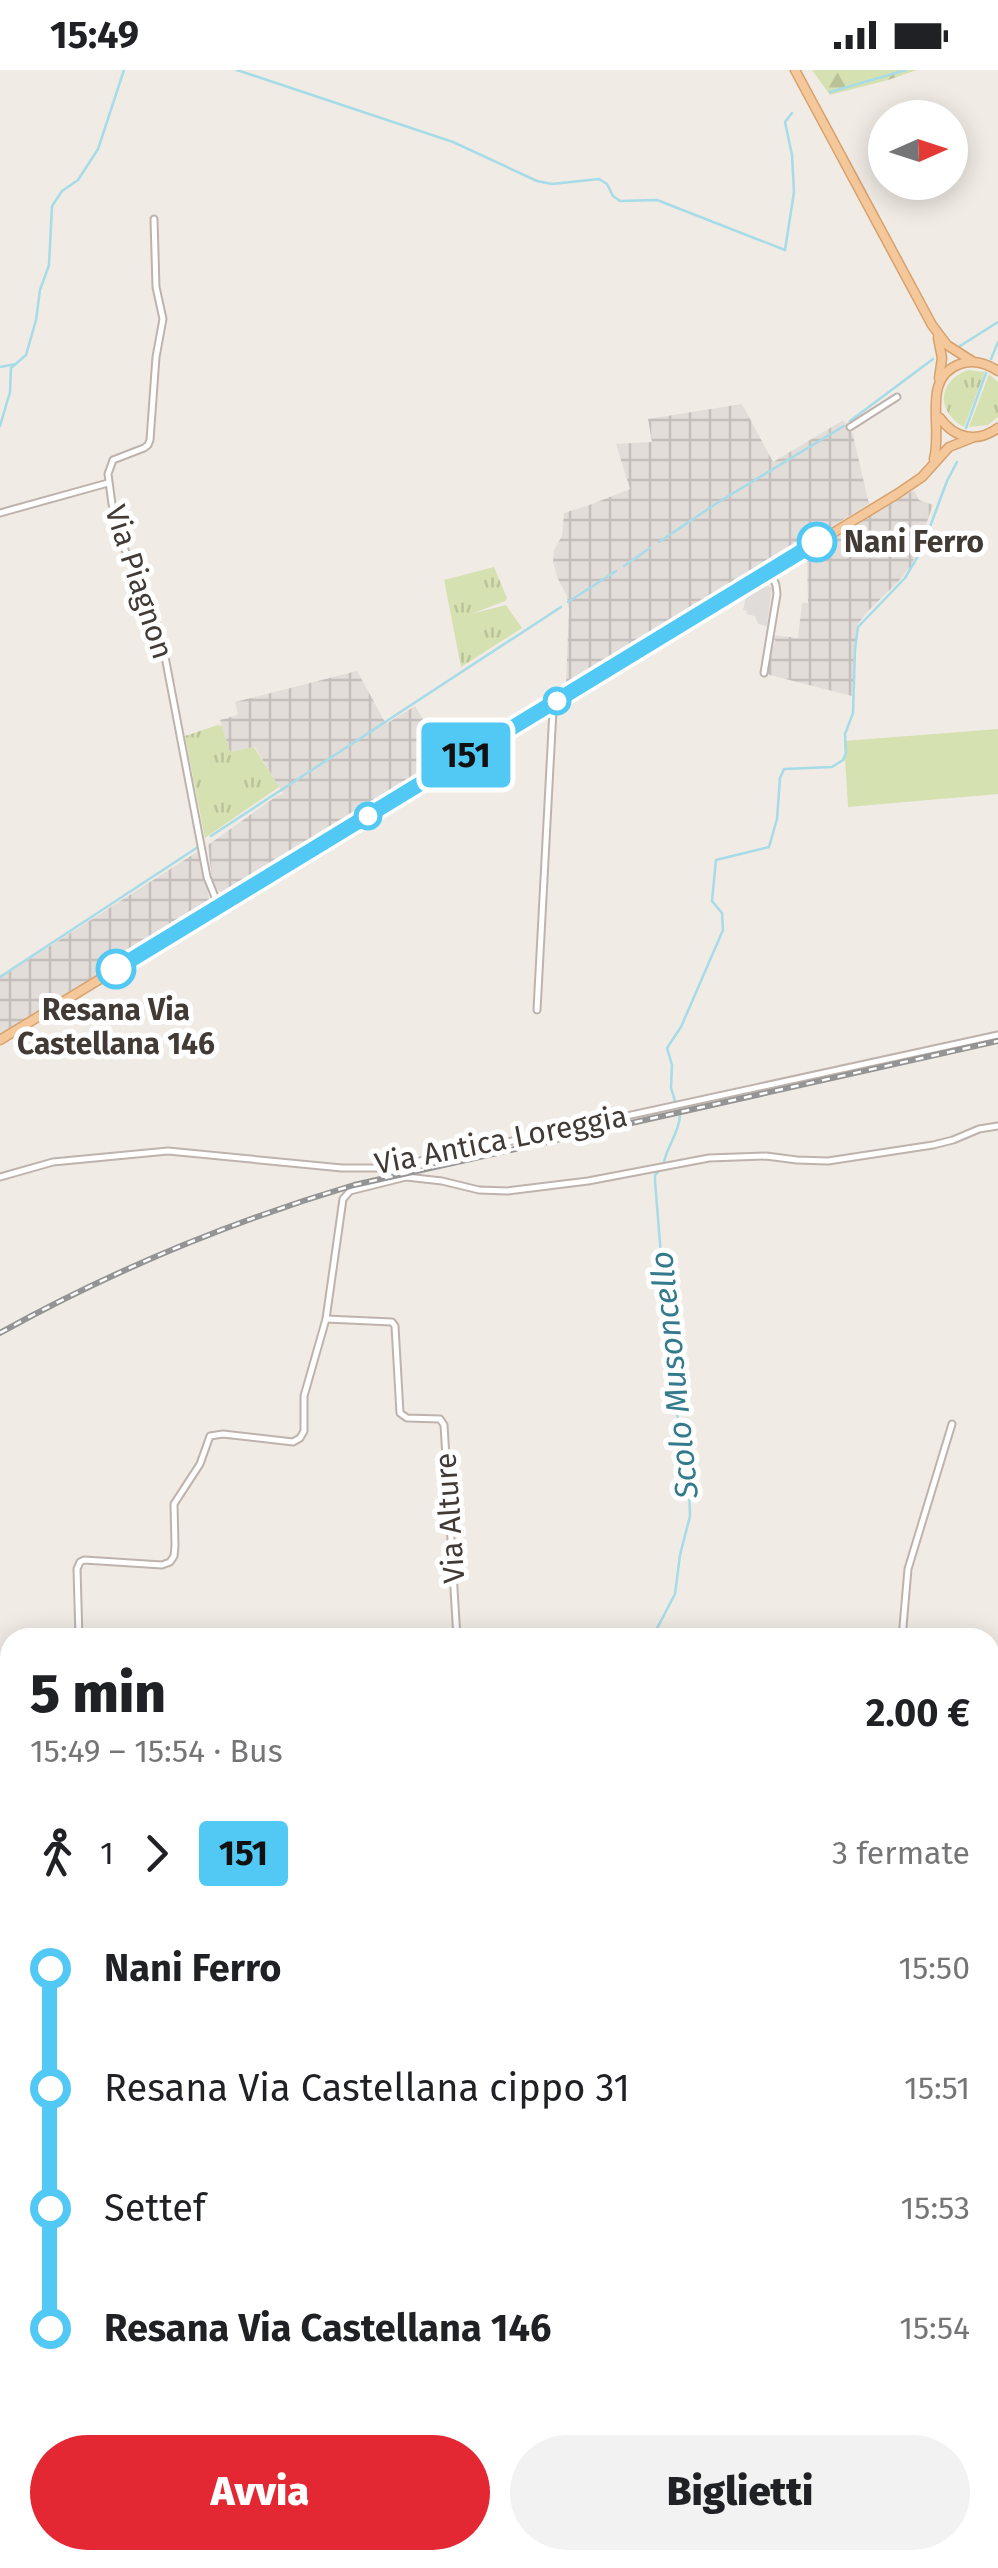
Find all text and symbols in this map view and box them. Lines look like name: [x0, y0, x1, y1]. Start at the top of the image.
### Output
text: 15:49: [50, 12, 139, 58]
north arrow: [868, 100, 968, 200]
map controls: [868, 100, 968, 200]
street label: Via Piagnon: [97, 501, 181, 663]
marker: Nani Ferro: [798, 523, 836, 561]
place label: Nani Ferro: [844, 524, 984, 560]
unlabelled marker: [544, 688, 570, 714]
line badge: 151: [408, 722, 524, 788]
text: 151: [441, 734, 491, 776]
unlabelled marker: [355, 803, 381, 829]
marker: Resana Via Castellana 146: [97, 950, 135, 988]
place label: Resana Via Castellana 146: [17, 992, 215, 1062]
street label: Via Antica Loreggia: [372, 1098, 630, 1182]
water label: Scolo Musoncello: [642, 1249, 706, 1502]
street label: Via Alture: [427, 1452, 473, 1584]
text: 5 min: [30, 1661, 166, 1727]
text: 2.00 €: [866, 1690, 970, 1736]
text: 15:49 – 15:54 · Bus: [30, 1732, 283, 1770]
icon: walk: [30, 1826, 85, 1881]
icon: forward: [129, 1826, 184, 1881]
text: 151: [219, 1832, 268, 1874]
text: 1: [100, 1834, 114, 1872]
text: 3 fermate: [832, 1834, 970, 1872]
text: Nani Ferro: [104, 1945, 281, 1991]
text: 15:50: [898, 1949, 970, 1987]
text: Resana Via Castellana cippo 31: [104, 2065, 630, 2111]
text: 15:51: [904, 2069, 970, 2107]
text: Settef: [104, 2185, 206, 2231]
text: 15:53: [901, 2189, 970, 2227]
text: Resana Via Castellana 146: [104, 2305, 551, 2351]
text: 15:54: [899, 2309, 970, 2347]
button: Avvia: [30, 2435, 490, 2550]
button: Biglietti: [510, 2435, 970, 2550]

